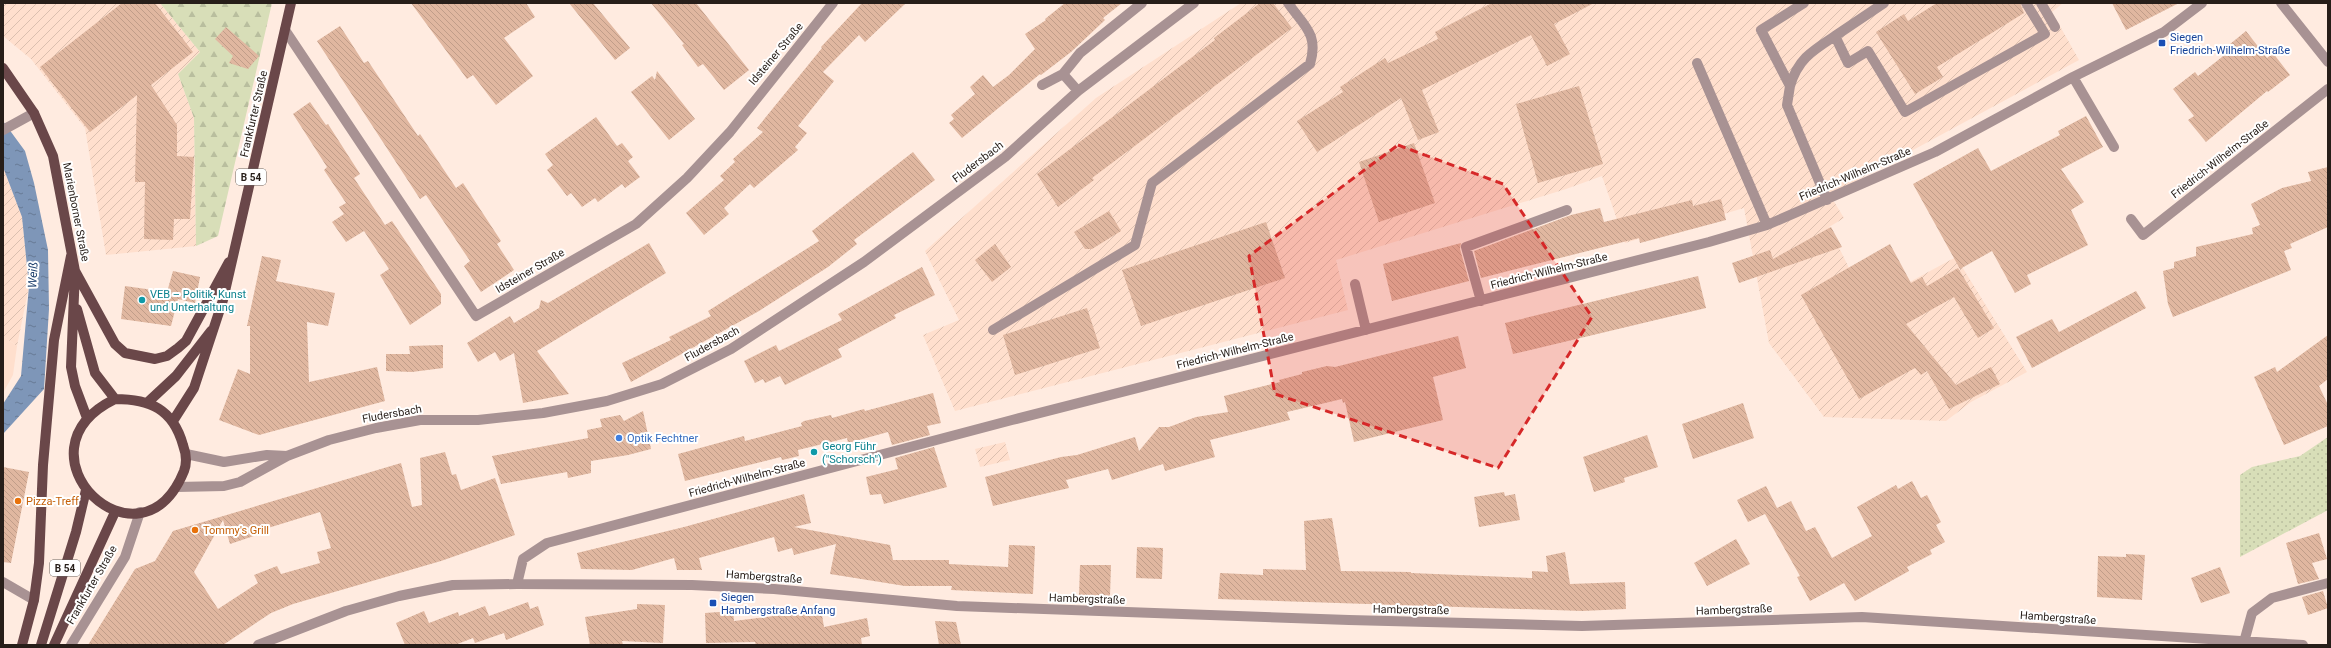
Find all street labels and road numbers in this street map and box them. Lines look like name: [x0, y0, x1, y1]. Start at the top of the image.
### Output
street label: Idsteiner Straße: [746, 20, 806, 88]
street label: Frankfurter Straße: [238, 69, 270, 159]
street label: Friedrich-Wilhelm-Straße: [2169, 117, 2271, 201]
street label: Fludersbach: [950, 139, 1006, 185]
street label: Friedrich-Wilhelm-Straße: [1797, 145, 1913, 203]
street label: Marienborner Straße: [60, 161, 92, 263]
road number: B 54: [236, 169, 266, 185]
street label: Idsteiner Straße: [493, 246, 567, 296]
street label: Friedrich-Wilhelm-Straße: [1489, 250, 1609, 292]
street label: Fludersbach: [683, 324, 741, 364]
street label: Friedrich-Wilhelm-Straße: [1175, 330, 1295, 372]
street label: Fludersbach: [361, 402, 423, 426]
street label: Friedrich-Wilhelm-Straße: [687, 456, 807, 500]
street label: Frankfurter Straße: [64, 543, 120, 627]
road number: B 54: [50, 560, 80, 576]
street label: Hambergstraße: [725, 568, 803, 586]
street label: Hambergstraße: [1049, 591, 1126, 607]
street label: Hambergstraße: [1696, 602, 1773, 618]
street label: Hambergstraße: [1373, 603, 1449, 617]
street label: Hambergstraße: [2019, 609, 2097, 627]

